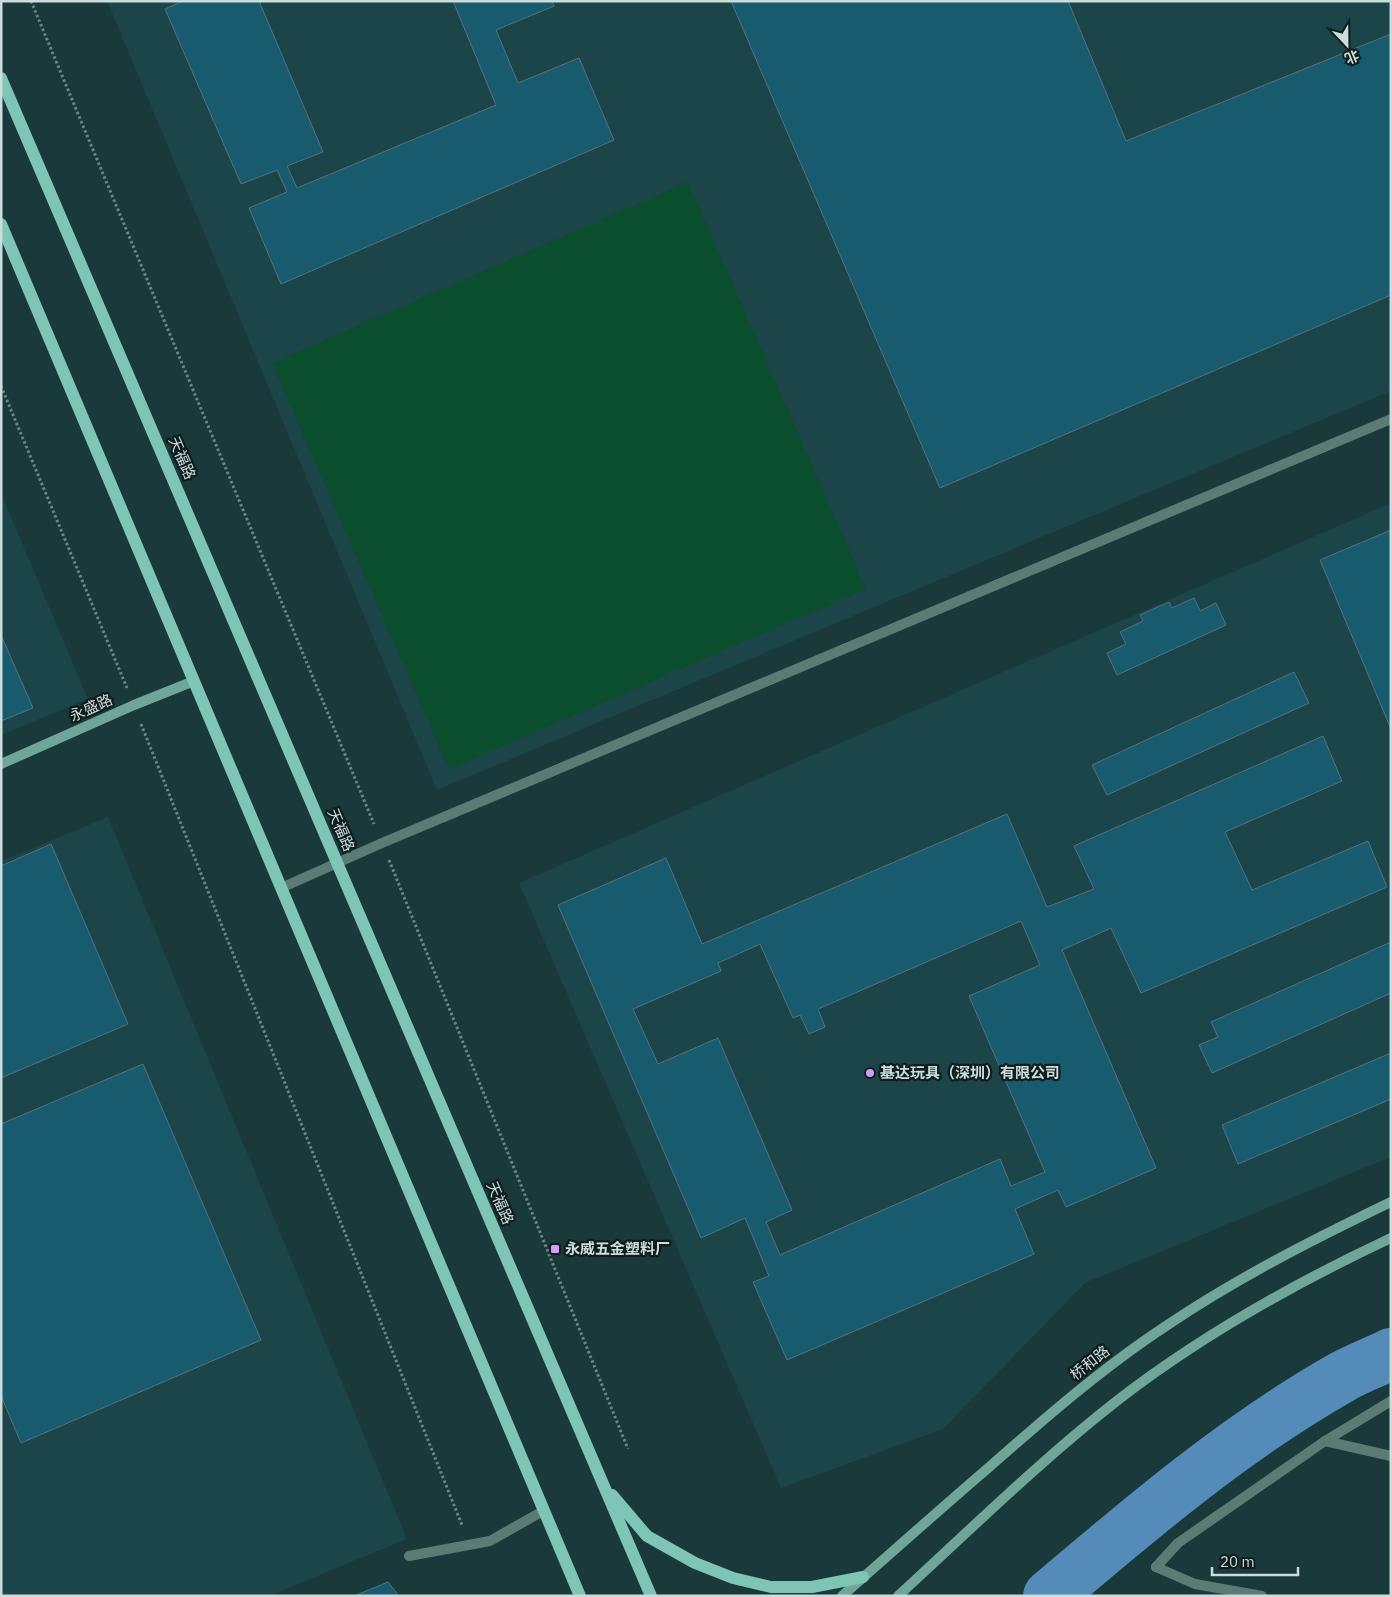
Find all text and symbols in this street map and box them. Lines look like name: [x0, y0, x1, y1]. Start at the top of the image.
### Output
north arrow: [1322, 20, 1372, 70]
text: 北: [1342, 46, 1362, 68]
street label: 天福路: [165, 433, 200, 482]
street label: 永盛路: [66, 690, 115, 725]
street label: 天福路: [324, 805, 359, 854]
place label: 基达玩具（深圳）有限公司: [880, 1063, 1060, 1082]
marker: 基达玩具（深圳）有限公司: [864, 1067, 876, 1079]
street label: 天福路: [483, 1178, 518, 1227]
place label: 永威五金塑料厂: [565, 1239, 670, 1258]
marker: 永威五金塑料厂: [549, 1243, 561, 1255]
street label: 桥和路: [1066, 1341, 1113, 1384]
scale bar: [1212, 1544, 1298, 1576]
text: 20 m: [1220, 1552, 1255, 1571]

